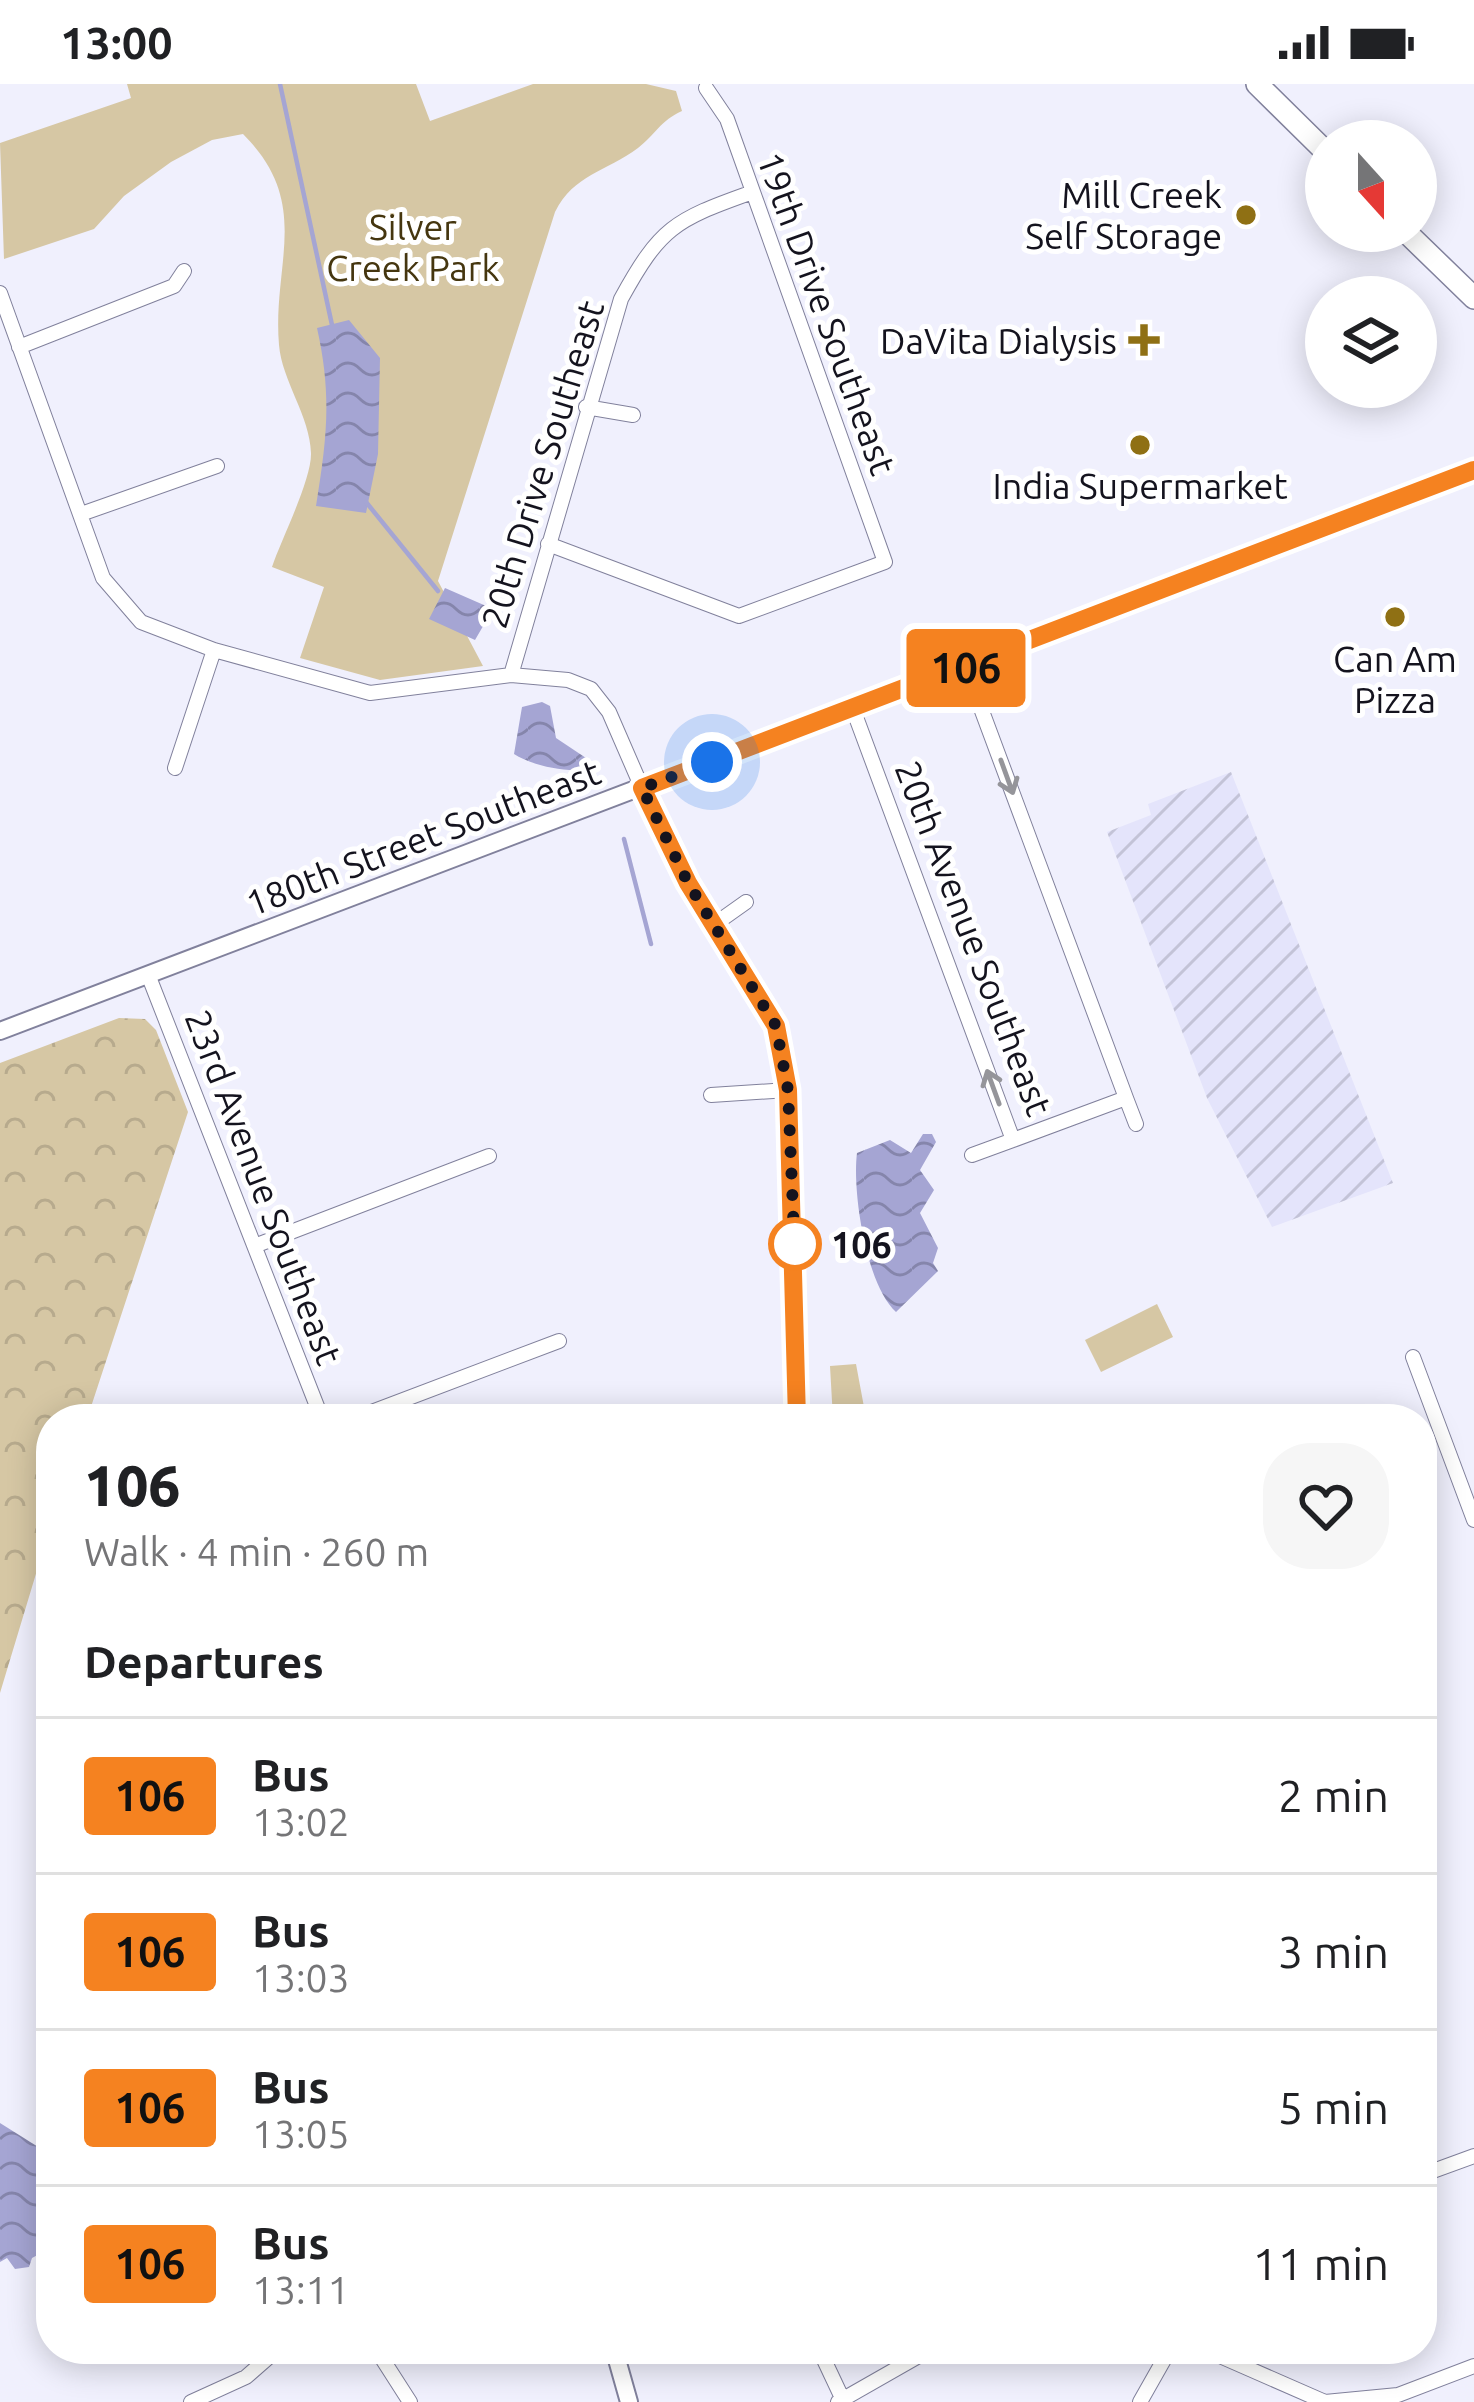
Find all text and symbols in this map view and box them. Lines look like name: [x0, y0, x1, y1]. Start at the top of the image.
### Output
text: 13:00: [60, 17, 173, 68]
north arrow: [1305, 120, 1437, 252]
map controls: [1305, 120, 1437, 408]
street label: 19th Drive Southeast: [750, 146, 904, 480]
place label: Mill Creek Self Storage: [1025, 174, 1222, 256]
marker: Mill Creek Self Storage: [1233, 202, 1259, 228]
park label: Silver Creek Park: [326, 206, 500, 288]
button: layers: [1305, 276, 1437, 408]
street label: 20th Drive Southeast: [473, 295, 611, 633]
place label: DaVita Dialysis: [880, 320, 1117, 361]
marker: DaVita Dialysis: [1128, 324, 1160, 356]
marker: India Supermarket: [1127, 432, 1153, 458]
place label: India Supermarket: [992, 465, 1288, 506]
marker: Can Am Pizza: [1382, 604, 1408, 630]
line badge: 106: [897, 629, 1035, 707]
place label: Can Am Pizza: [1333, 638, 1457, 720]
text: 106: [930, 644, 1002, 691]
your location: [682, 732, 742, 792]
street label: 180th Street Southeast: [240, 750, 606, 924]
street label: 20th Avenue Southeast: [887, 755, 1061, 1121]
one-way arrow: [997, 758, 1019, 795]
street label: 23rd Avenue Southeast: [177, 1004, 351, 1370]
one-way arrow: [981, 1070, 1003, 1107]
marker: 106: [770, 1219, 820, 1269]
place label: 106: [831, 1224, 892, 1265]
button: heart: [1263, 1443, 1389, 1569]
text: 106: [84, 1453, 180, 1517]
text: Walk · 4 min · 260 m: [84, 1530, 429, 1573]
text: Departures: [84, 1636, 324, 1687]
text: Bus: [252, 1749, 329, 1800]
text: 2 min: [1278, 1770, 1389, 1821]
text: 106: [114, 1772, 186, 1819]
text: 13:02: [252, 1800, 350, 1843]
text: Bus: [252, 1905, 329, 1956]
text: 3 min: [1278, 1926, 1389, 1977]
text: 106: [114, 1928, 186, 1975]
text: 13:03: [252, 1956, 350, 1999]
text: Bus: [252, 2061, 329, 2112]
text: 5 min: [1278, 2082, 1389, 2133]
text: 106: [114, 2084, 186, 2131]
text: 13:05: [252, 2112, 350, 2155]
text: Bus: [252, 2217, 329, 2268]
text: 11 min: [1252, 2238, 1389, 2289]
text: 106: [114, 2240, 186, 2287]
text: 13:11: [252, 2268, 350, 2311]

